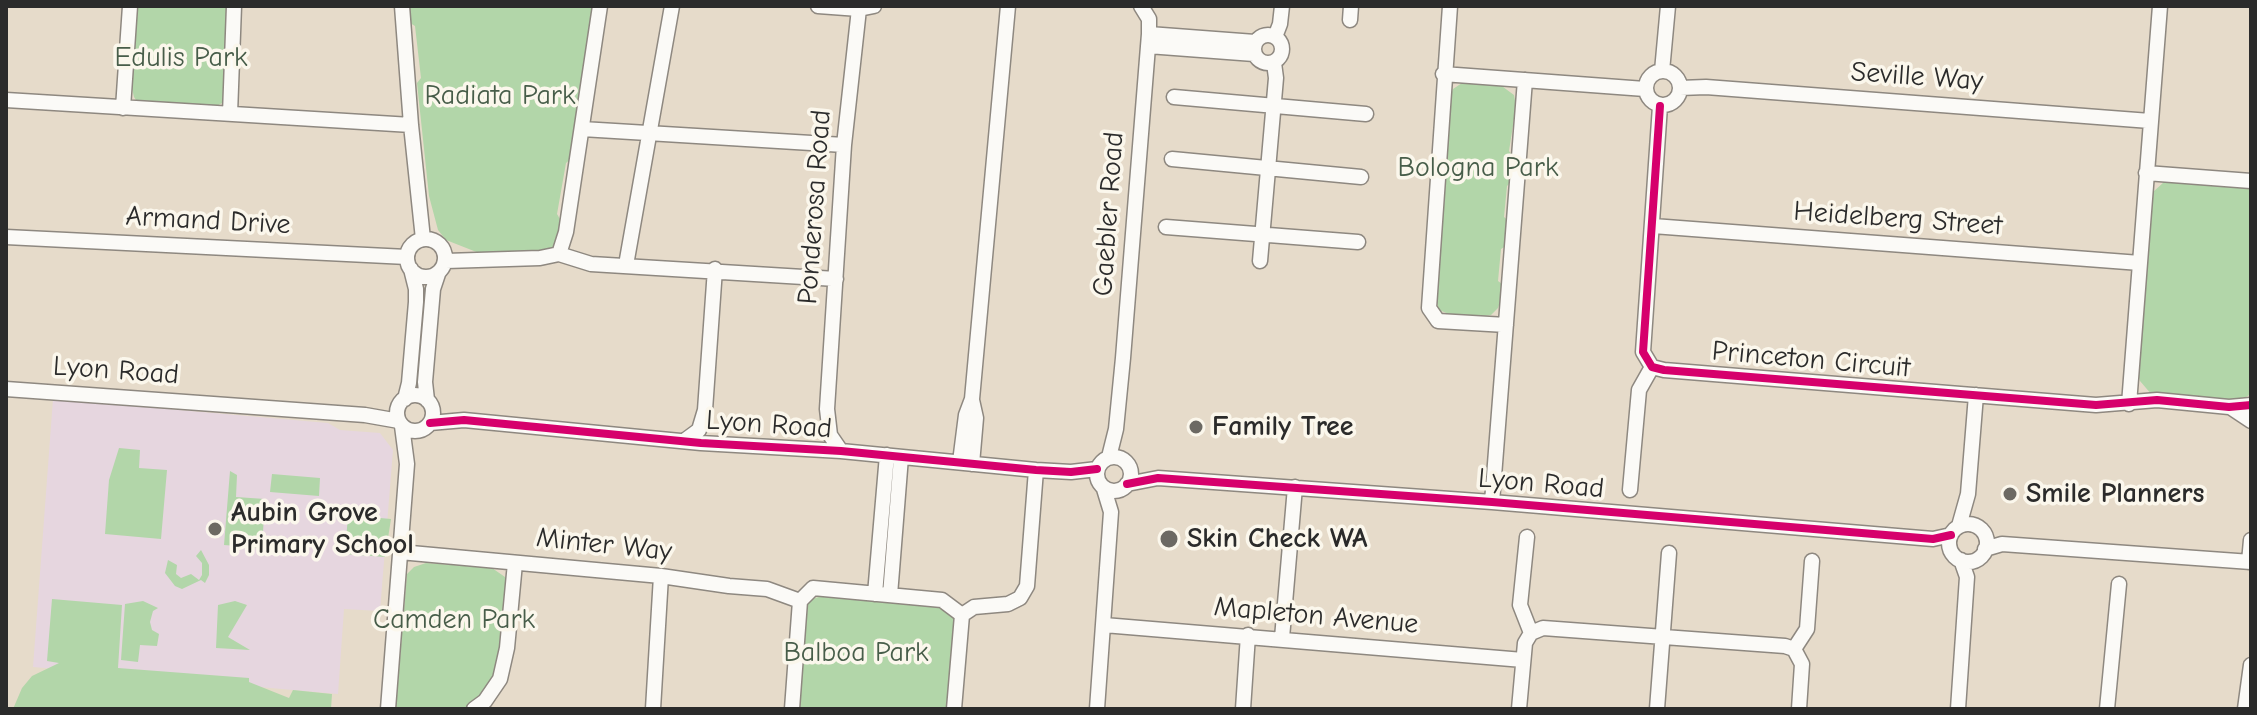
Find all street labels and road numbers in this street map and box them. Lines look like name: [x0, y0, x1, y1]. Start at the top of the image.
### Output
street label: Seville Way: [1850, 56, 1984, 98]
street label: Ponderosa Road: [791, 109, 839, 305]
street label: Gaebler Road: [1087, 131, 1131, 297]
street label: Heidelberg Street: [1792, 195, 2004, 243]
street label: Armand Drive: [125, 200, 291, 242]
street label: Princeton Circuit: [1710, 335, 1912, 385]
street label: Lyon Road: [52, 350, 180, 392]
street label: Lyon Road: [705, 404, 833, 446]
street label: Lyon Road: [1477, 462, 1605, 506]
street label: Minter Way: [534, 521, 674, 569]
street label: Mapleton Avenue: [1212, 590, 1420, 642]

